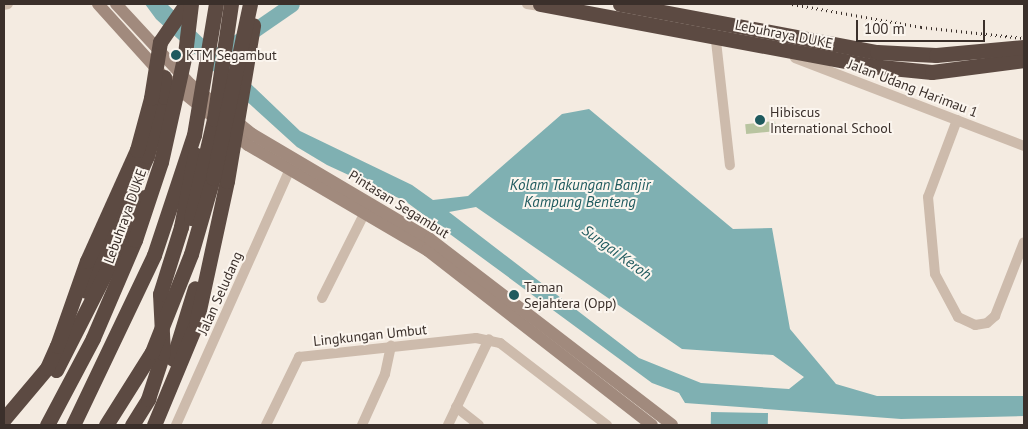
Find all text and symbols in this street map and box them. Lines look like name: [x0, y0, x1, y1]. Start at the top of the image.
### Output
scale bar: [858, 10, 987, 42]
street label: Lebuhraya DUKE: [734, 16, 834, 52]
text: 100 m: [864, 19, 905, 38]
place label: KTM Segambut: [186, 47, 277, 63]
marker: KTM Segambut: [170, 49, 182, 61]
street label: Jalan Udang Harimau 1: [846, 55, 980, 121]
place label: Hibiscus International School: [770, 104, 892, 136]
marker: Hibiscus International School: [754, 114, 766, 126]
street label: Lebuhraya DUKE: [100, 166, 150, 266]
street label: Pintasan Segambut: [346, 166, 452, 242]
water label: Kolam Takungan Banjir Kampung Benteng: [509, 175, 651, 210]
water label: Sungai Keroh: [579, 221, 655, 283]
street label: Jalan Seludang: [194, 249, 246, 337]
place label: Taman Sejahtera (Opp): [524, 279, 617, 312]
marker: Taman Sejahtera (Opp): [508, 289, 520, 301]
street label: Lingkungan Umbut: [312, 321, 428, 349]

